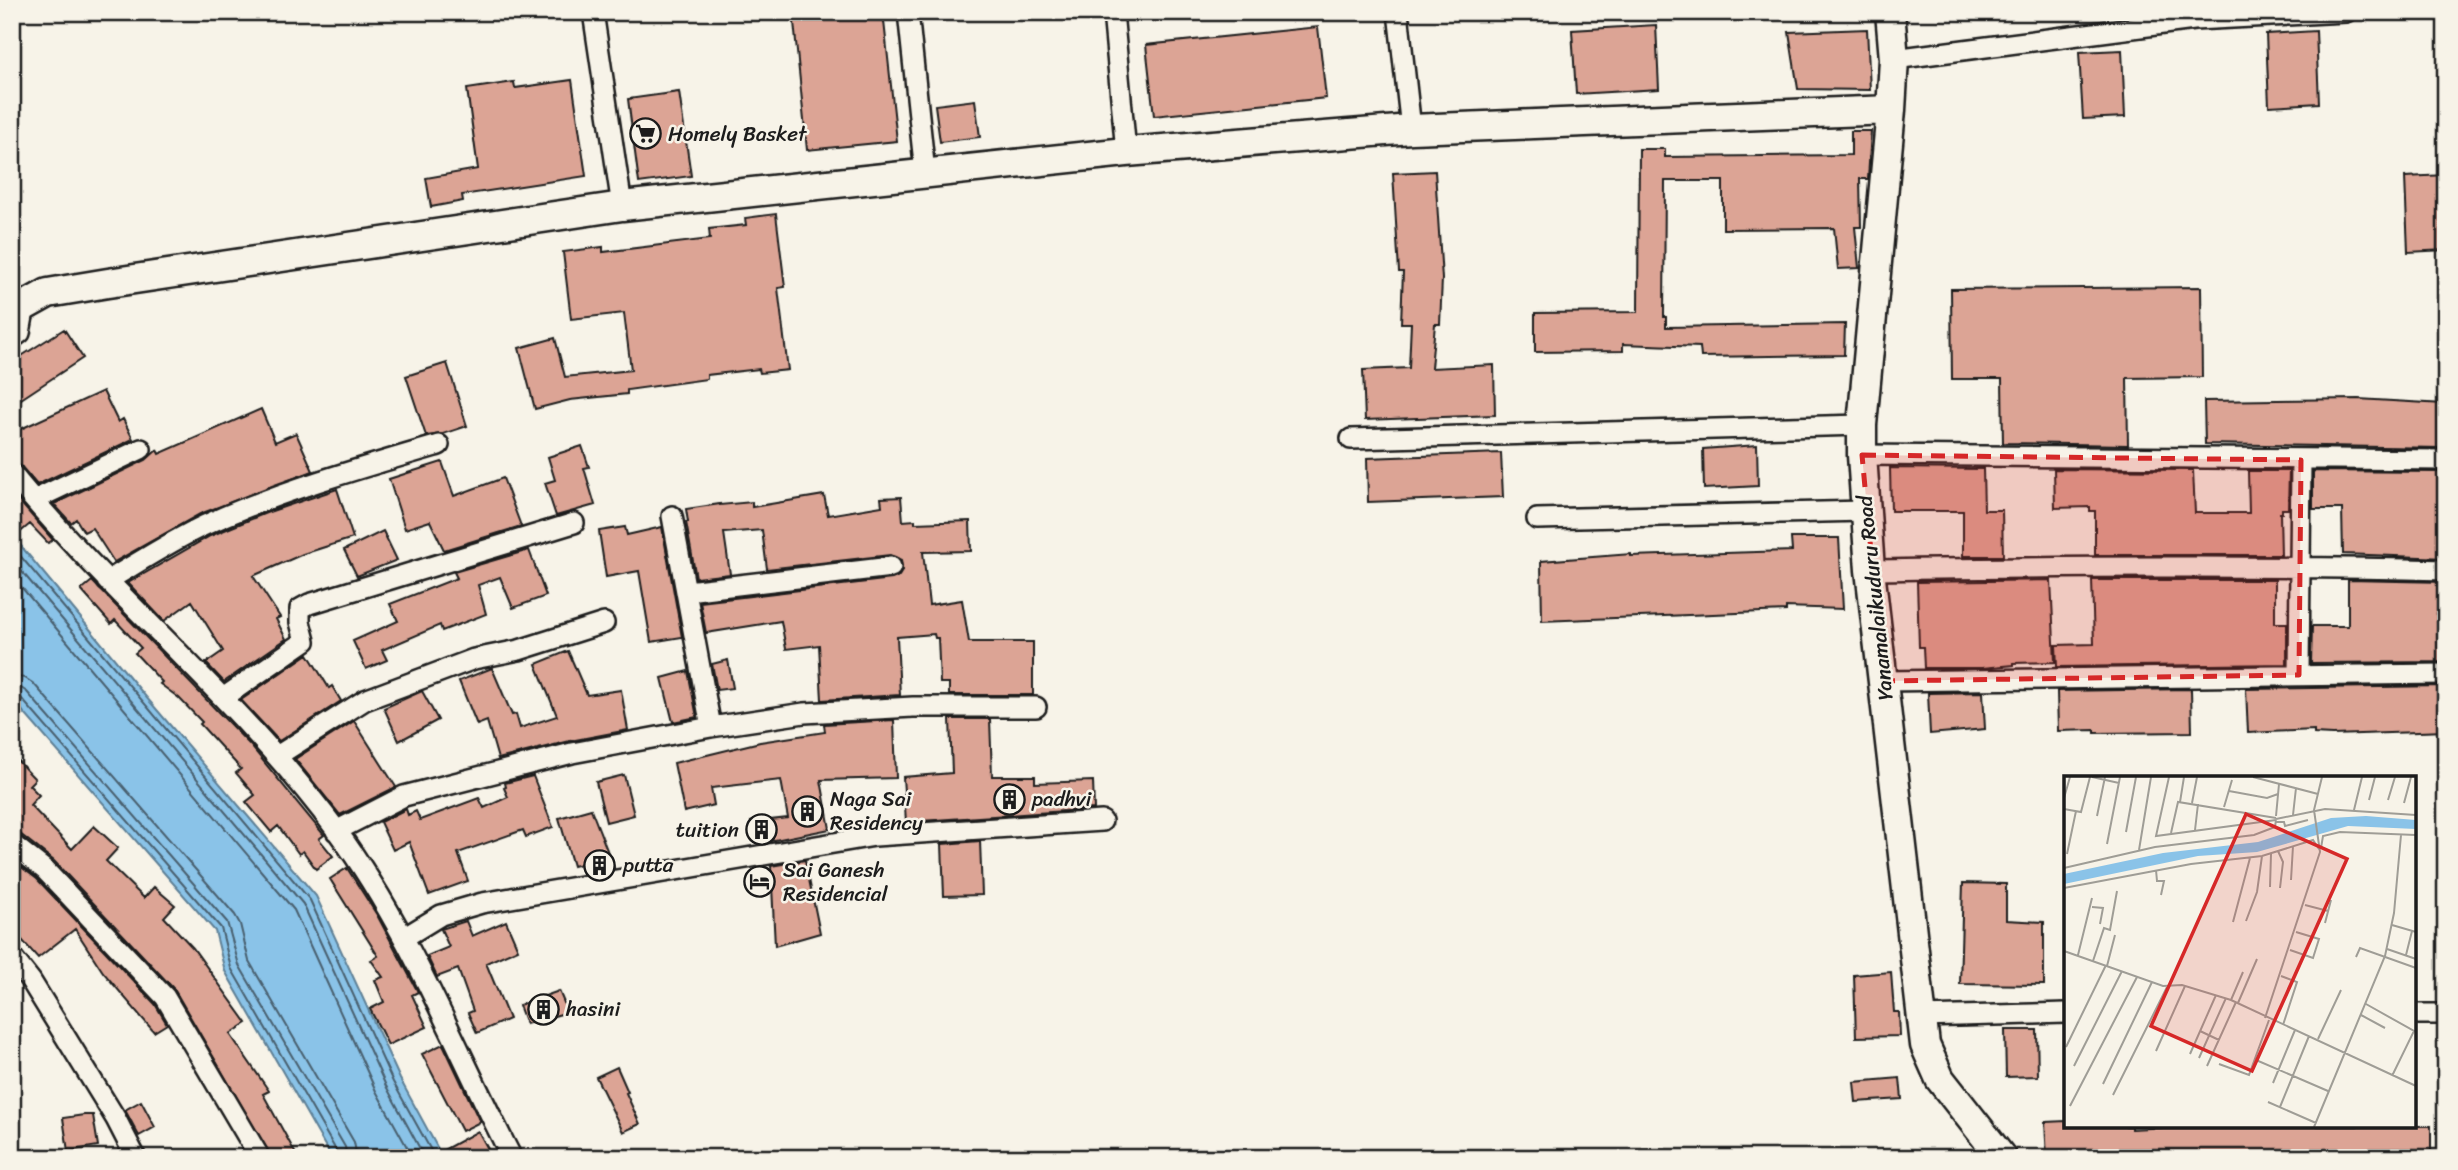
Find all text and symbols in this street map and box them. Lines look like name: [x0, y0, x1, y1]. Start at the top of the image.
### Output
place label: Homely Basket: [668, 115, 808, 153]
supermarket icon: Homely Basket: [628, 117, 662, 151]
street label: Yanamalaikuduru Road: [1845, 492, 1905, 702]
inset map: [2064, 776, 2416, 1128]
place label: Naga Sai Residency: [830, 780, 923, 842]
place label: padhvi: [1031, 780, 1092, 818]
building icon: padhvi: [992, 782, 1026, 816]
building icon: Naga Sai Residency: [790, 794, 824, 828]
place label: tuition: [676, 811, 739, 849]
building icon: tuition: [745, 813, 779, 847]
place label: putta: [622, 846, 674, 884]
building icon: putta: [583, 848, 617, 882]
place label: Sai Ganesh Residencial: [783, 851, 888, 913]
hotel icon: Sai Ganesh Residencial: [743, 865, 777, 899]
place label: hasini: [565, 990, 621, 1028]
building icon: hasini: [526, 992, 560, 1026]

